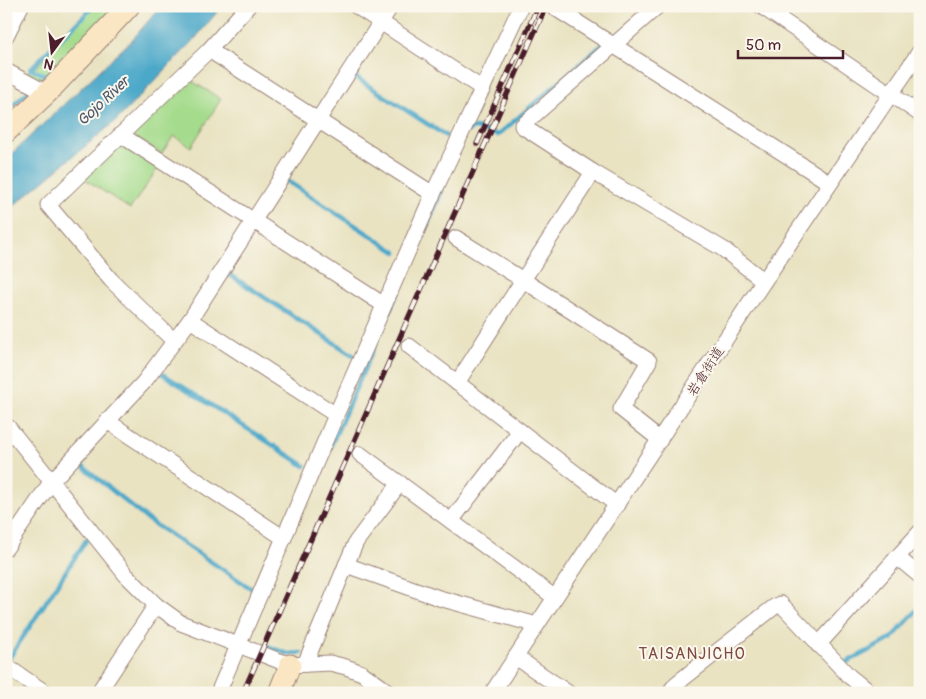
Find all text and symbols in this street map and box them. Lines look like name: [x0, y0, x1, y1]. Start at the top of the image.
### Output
north arrow: [28, 28, 78, 78]
scale bar: [738, 28, 844, 60]
text: 50 m: [746, 36, 781, 55]
text: N: [42, 55, 56, 74]
water label: Gojo River: [73, 71, 134, 130]
street label: 岩倉街道: [683, 343, 728, 399]
district label: TAISANJICHO: [638, 644, 746, 664]

